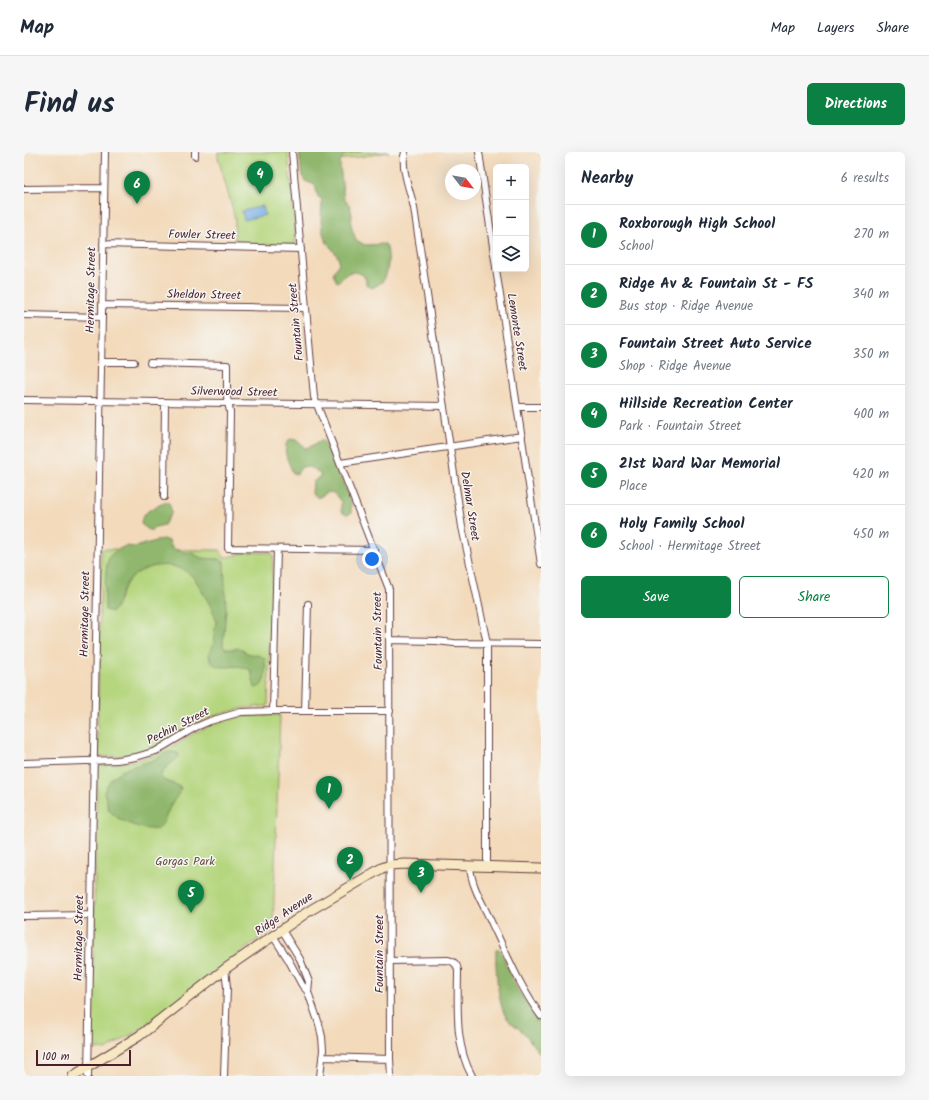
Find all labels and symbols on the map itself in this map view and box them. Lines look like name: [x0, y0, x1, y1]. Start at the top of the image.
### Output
pin: 4: [247, 161, 273, 194]
north arrow: [445, 164, 481, 200]
pin: 6: [124, 171, 150, 204]
street label: Fowler Street: [168, 225, 236, 245]
street label: Hermitage Street: [81, 246, 101, 333]
street label: Fountain Street: [283, 282, 309, 362]
street label: Sheldon Street: [167, 285, 242, 305]
street label: Lemonte Street: [501, 292, 533, 373]
street label: Silverwood Street: [190, 382, 278, 402]
street label: Delmar Street: [455, 470, 485, 543]
your location: [362, 549, 382, 569]
street label: Hermitage Street: [75, 570, 95, 657]
street label: Fountain Street: [368, 591, 388, 670]
street label: Pechin Street: [143, 702, 213, 750]
pin: 1: [316, 776, 342, 809]
pin: 2: [337, 847, 363, 880]
park label: Gorgas Park: [155, 852, 215, 871]
pin: 3: [408, 860, 434, 893]
pin: 5: [178, 880, 204, 913]
street label: Ridge Avenue: [251, 887, 318, 941]
street label: Hermitage Street: [69, 894, 89, 981]
street label: Fountain Street: [370, 914, 389, 993]
scale bar: [36, 1048, 131, 1067]

